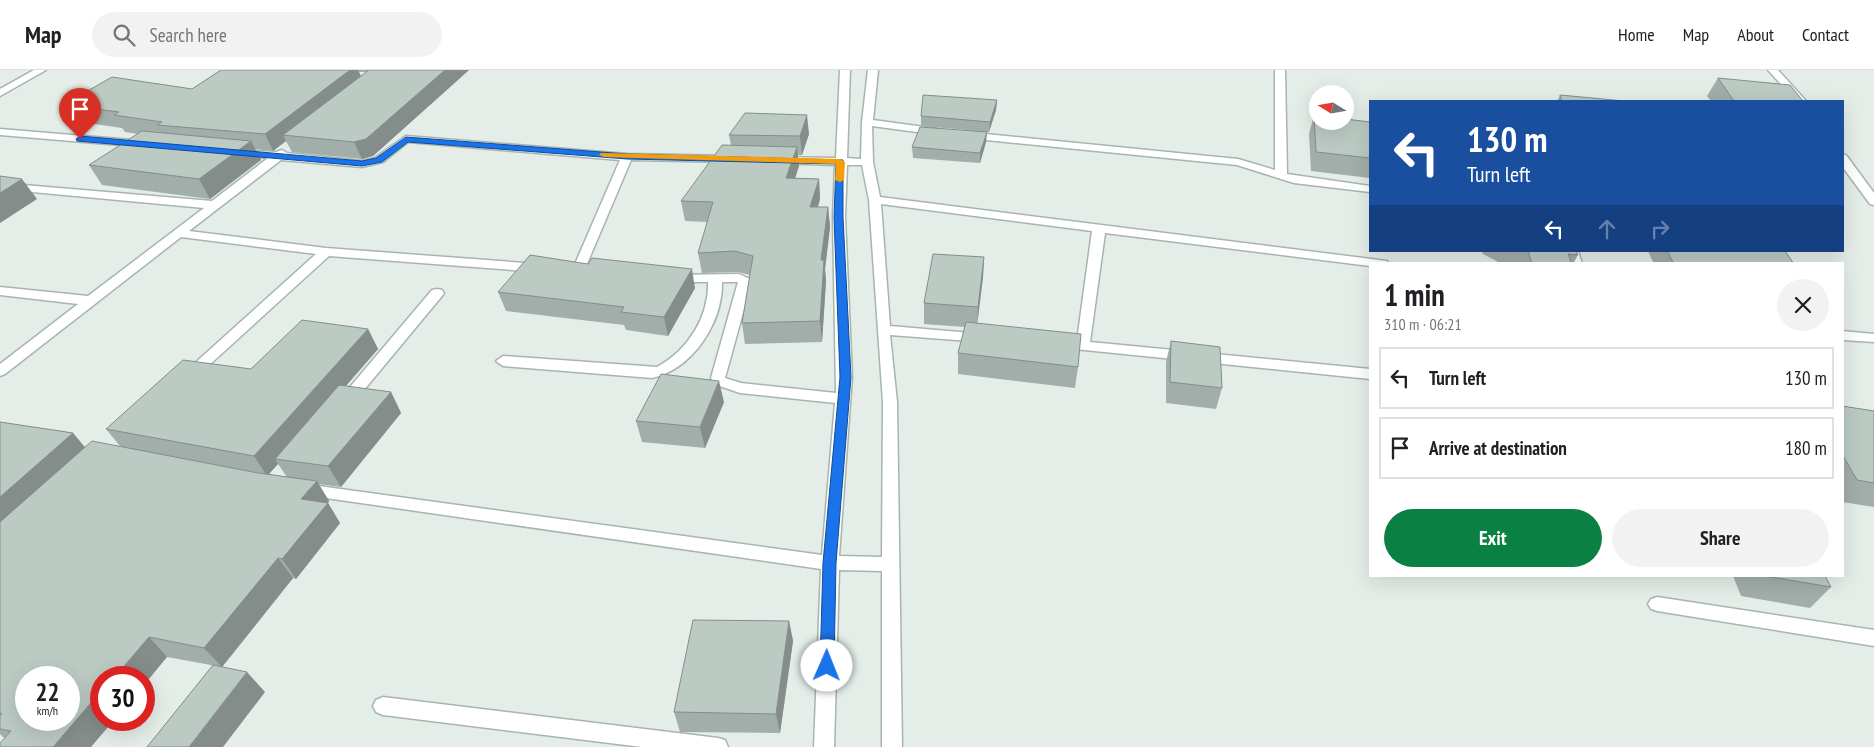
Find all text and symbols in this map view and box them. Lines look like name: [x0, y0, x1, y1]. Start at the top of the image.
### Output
search box: [92, 12, 442, 57]
text: Map: [25, 19, 62, 50]
icon: search: [110, 21, 138, 49]
text: Search here: [150, 23, 227, 47]
text: Home: [1618, 23, 1655, 46]
text: Map: [1683, 23, 1709, 46]
text: About: [1737, 23, 1774, 46]
text: Contact: [1802, 23, 1849, 46]
north arrow: [1309, 85, 1354, 130]
map controls: [1309, 85, 1354, 130]
pin: [59, 88, 101, 139]
icon: arrive: [66, 95, 94, 123]
text: 130 m: [1467, 116, 1548, 162]
icon: left: [1384, 120, 1449, 185]
text: Turn left: [1467, 160, 1531, 188]
icon: left: [1540, 215, 1568, 243]
icon: ahead: [1593, 215, 1621, 243]
icon: right: [1646, 215, 1674, 243]
text: 1 min: [1384, 275, 1445, 314]
button: close: [1777, 279, 1829, 331]
text: 310 m · 06:21: [1384, 314, 1462, 334]
icon: left: [1386, 364, 1414, 392]
text: Turn left: [1429, 366, 1486, 390]
text: 130 m: [1785, 366, 1827, 390]
icon: arrive: [1386, 434, 1414, 462]
text: Arrive at destination: [1429, 436, 1567, 460]
text: 180 m: [1785, 436, 1827, 460]
button: Exit: [1384, 509, 1602, 567]
button: Share: [1612, 509, 1829, 567]
position arrow: [800, 639, 852, 691]
speed limit sign: 30: [90, 666, 155, 731]
text: 22: [36, 676, 59, 708]
text: km/h: [37, 703, 58, 718]

